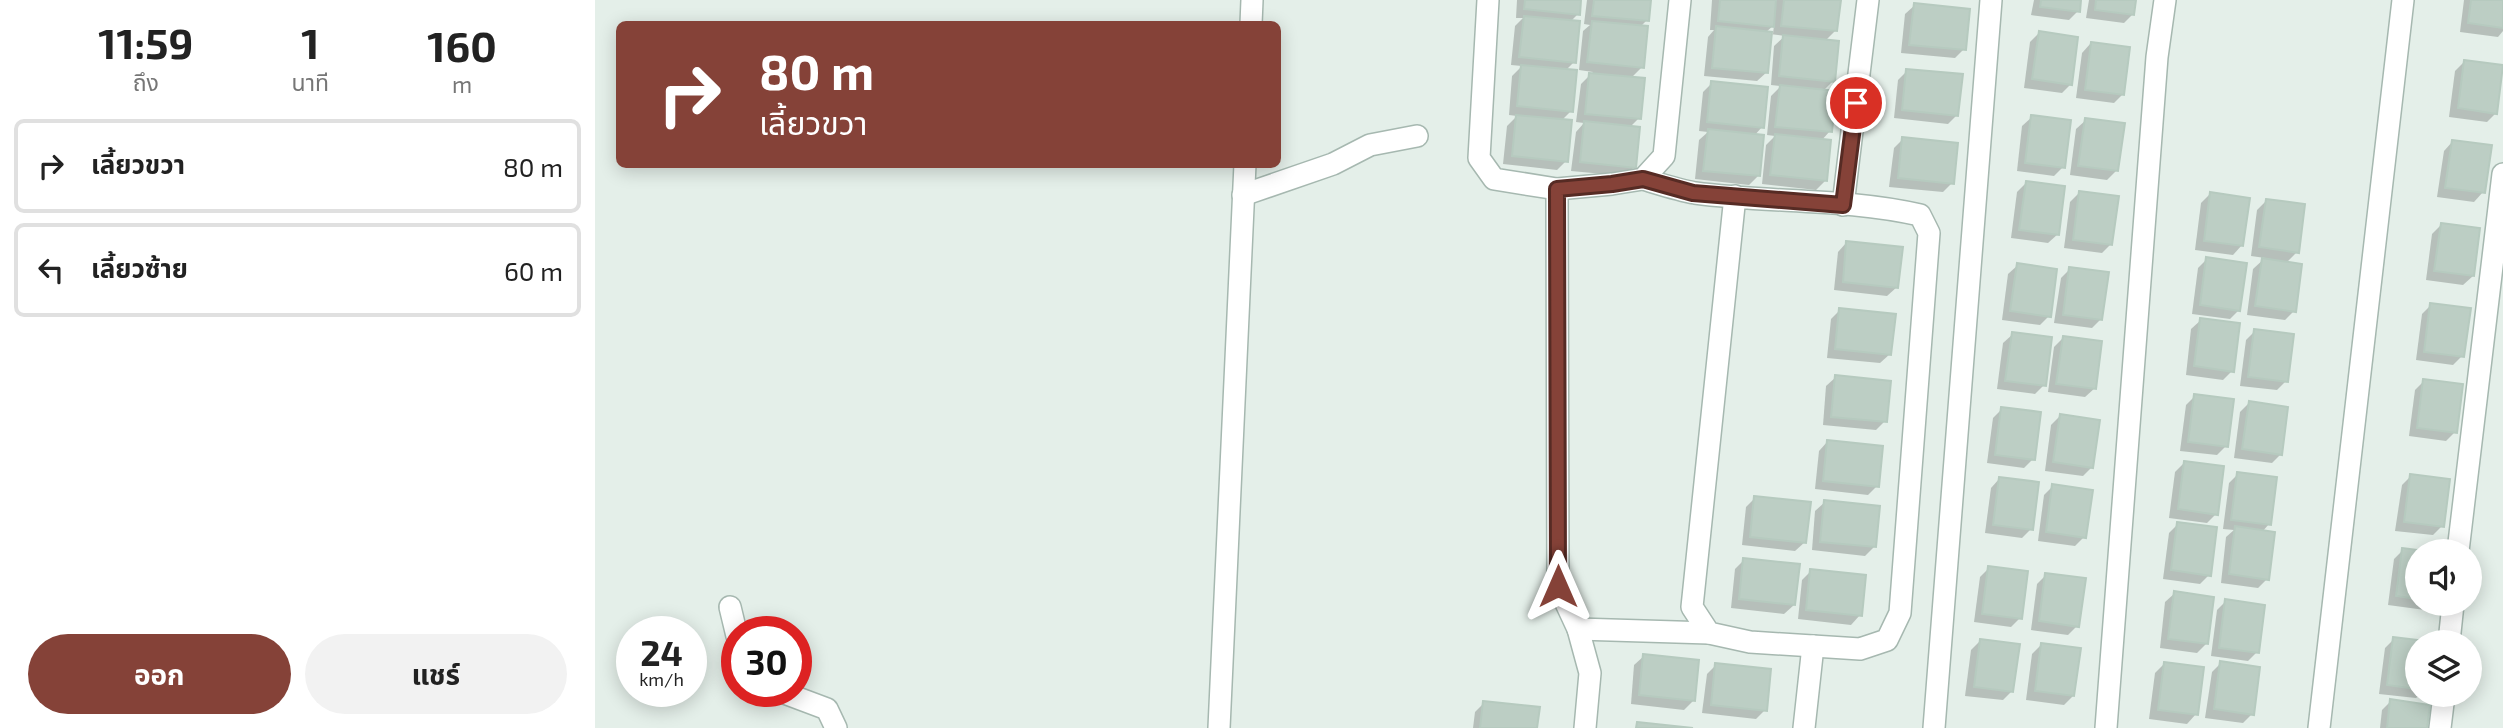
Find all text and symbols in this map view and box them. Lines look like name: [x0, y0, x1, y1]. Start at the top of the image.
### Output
text: 11:59: [98, 17, 193, 67]
text: 1: [301, 17, 319, 67]
text: 160: [427, 20, 497, 70]
text: 80 m: [759, 41, 874, 100]
icon: right: [644, 49, 735, 140]
text: ถึง: [133, 68, 159, 96]
text: นาที: [292, 68, 329, 96]
text: m: [452, 70, 472, 98]
pin: [1826, 73, 1886, 133]
icon: arrive: [1837, 84, 1875, 122]
text: เลี้ยวขวา: [759, 103, 867, 141]
icon: right: [32, 147, 70, 185]
text: เลี้ยวขวา: [91, 148, 185, 179]
text: 80 m: [503, 151, 563, 182]
icon: left: [32, 251, 70, 289]
text: เลี้ยวซ้าย: [91, 252, 188, 283]
text: 60 m: [504, 255, 563, 286]
map controls: [2405, 539, 2482, 707]
button: sound: [2405, 539, 2482, 616]
position arrow: [1521, 549, 1595, 623]
speed limit sign: 30: [721, 616, 812, 707]
button: layers: [2405, 630, 2482, 707]
text: 24: [640, 631, 683, 673]
button: ออก: [28, 634, 291, 714]
button: แชร์: [305, 634, 567, 714]
text: km/h: [639, 668, 684, 690]

